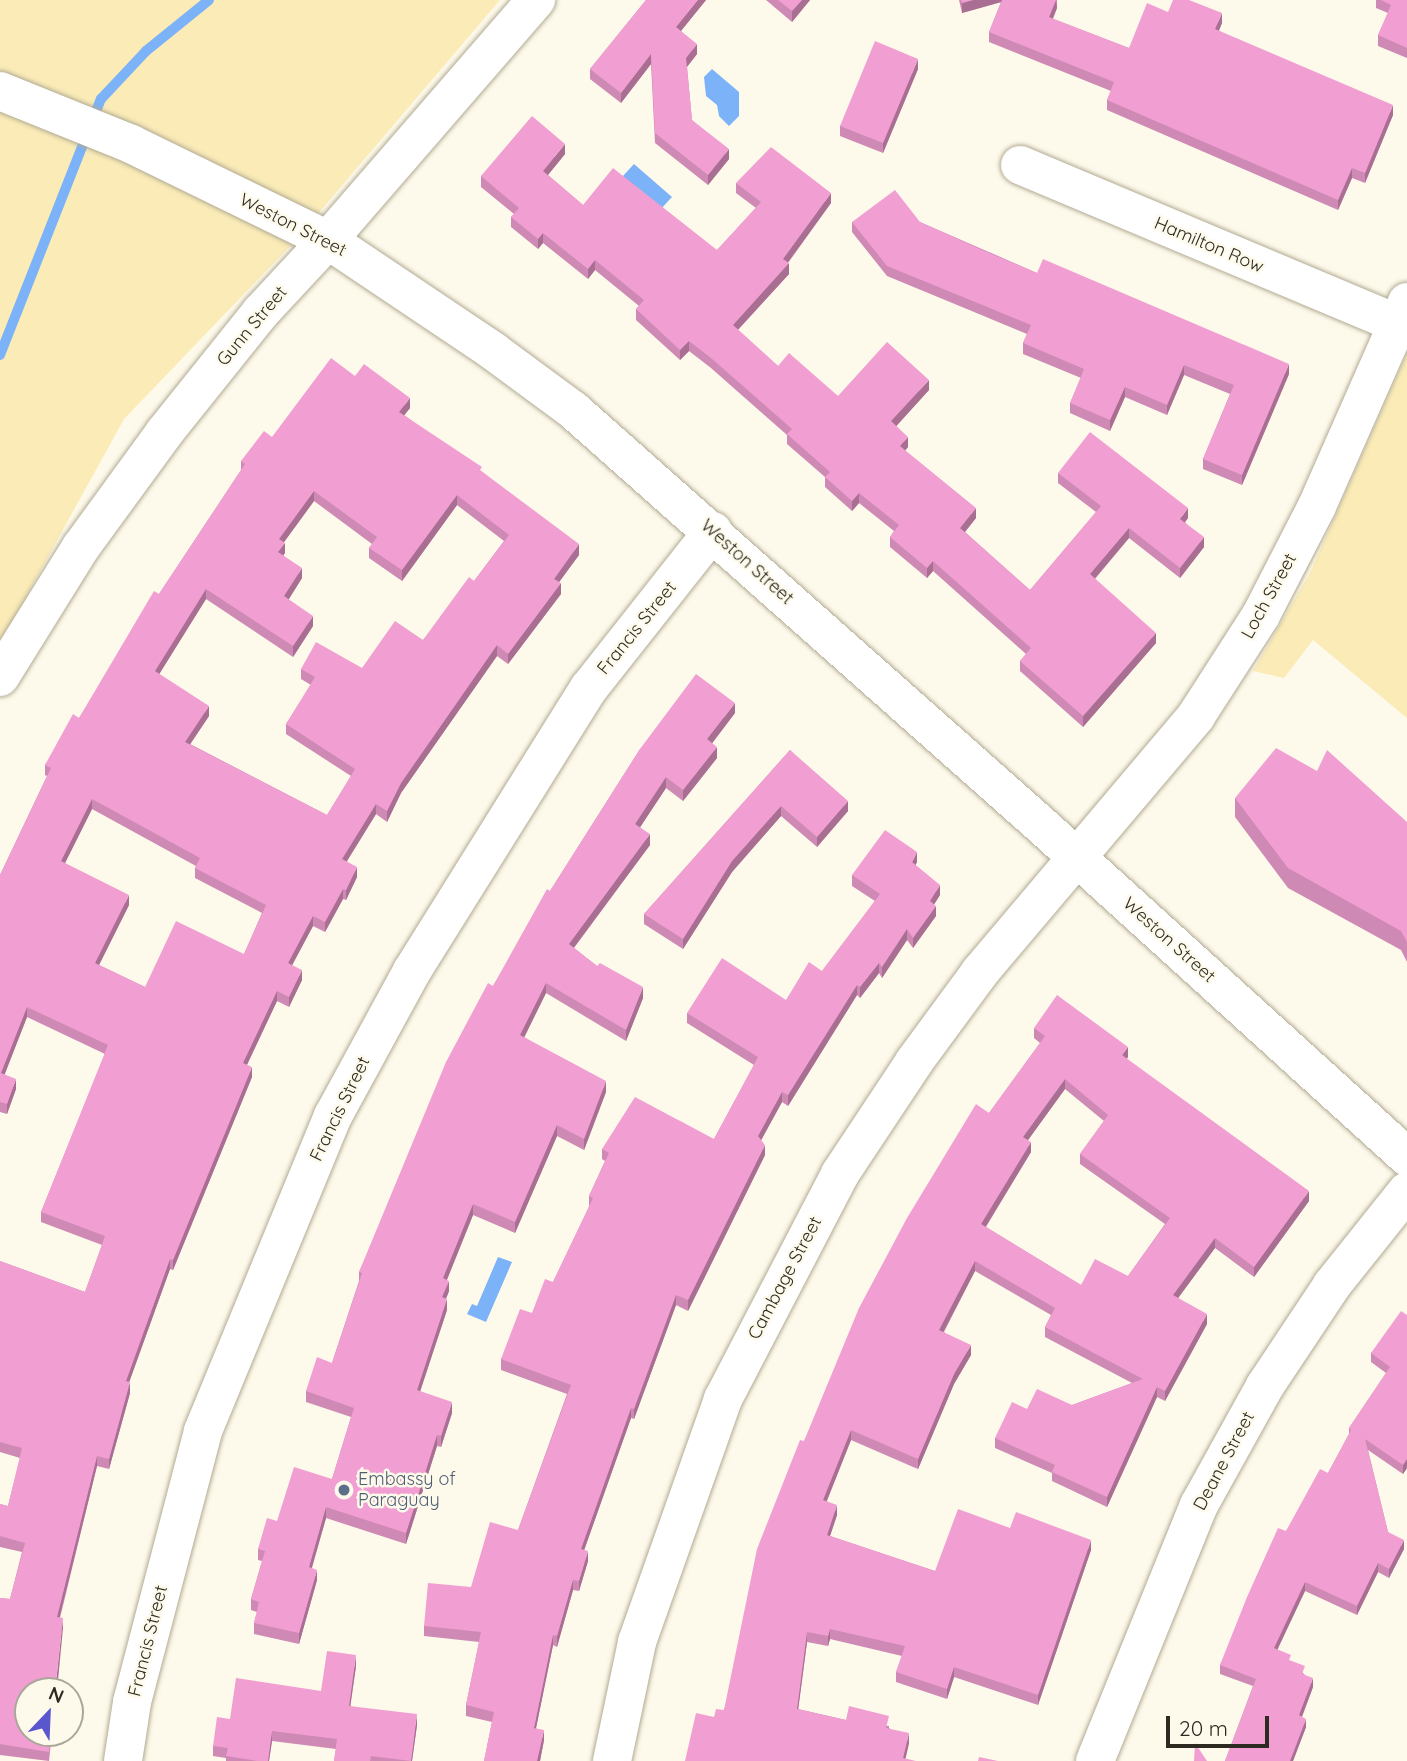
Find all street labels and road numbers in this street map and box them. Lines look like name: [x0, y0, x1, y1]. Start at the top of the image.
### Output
street label: Weston Street: [236, 189, 350, 261]
street label: Hamilton Row: [1151, 212, 1267, 278]
street label: Gunn Street: [212, 282, 292, 370]
street label: Weston Street: [696, 515, 798, 609]
street label: Loch Street: [1237, 550, 1301, 642]
street label: Francis Street: [593, 577, 681, 679]
street label: Weston Street: [1118, 893, 1220, 987]
street label: Francis Street: [305, 1053, 375, 1165]
street label: Cambage Street: [744, 1213, 826, 1343]
street label: Deane Street: [1189, 1408, 1259, 1514]
street label: Francis Street: [124, 1583, 172, 1699]

